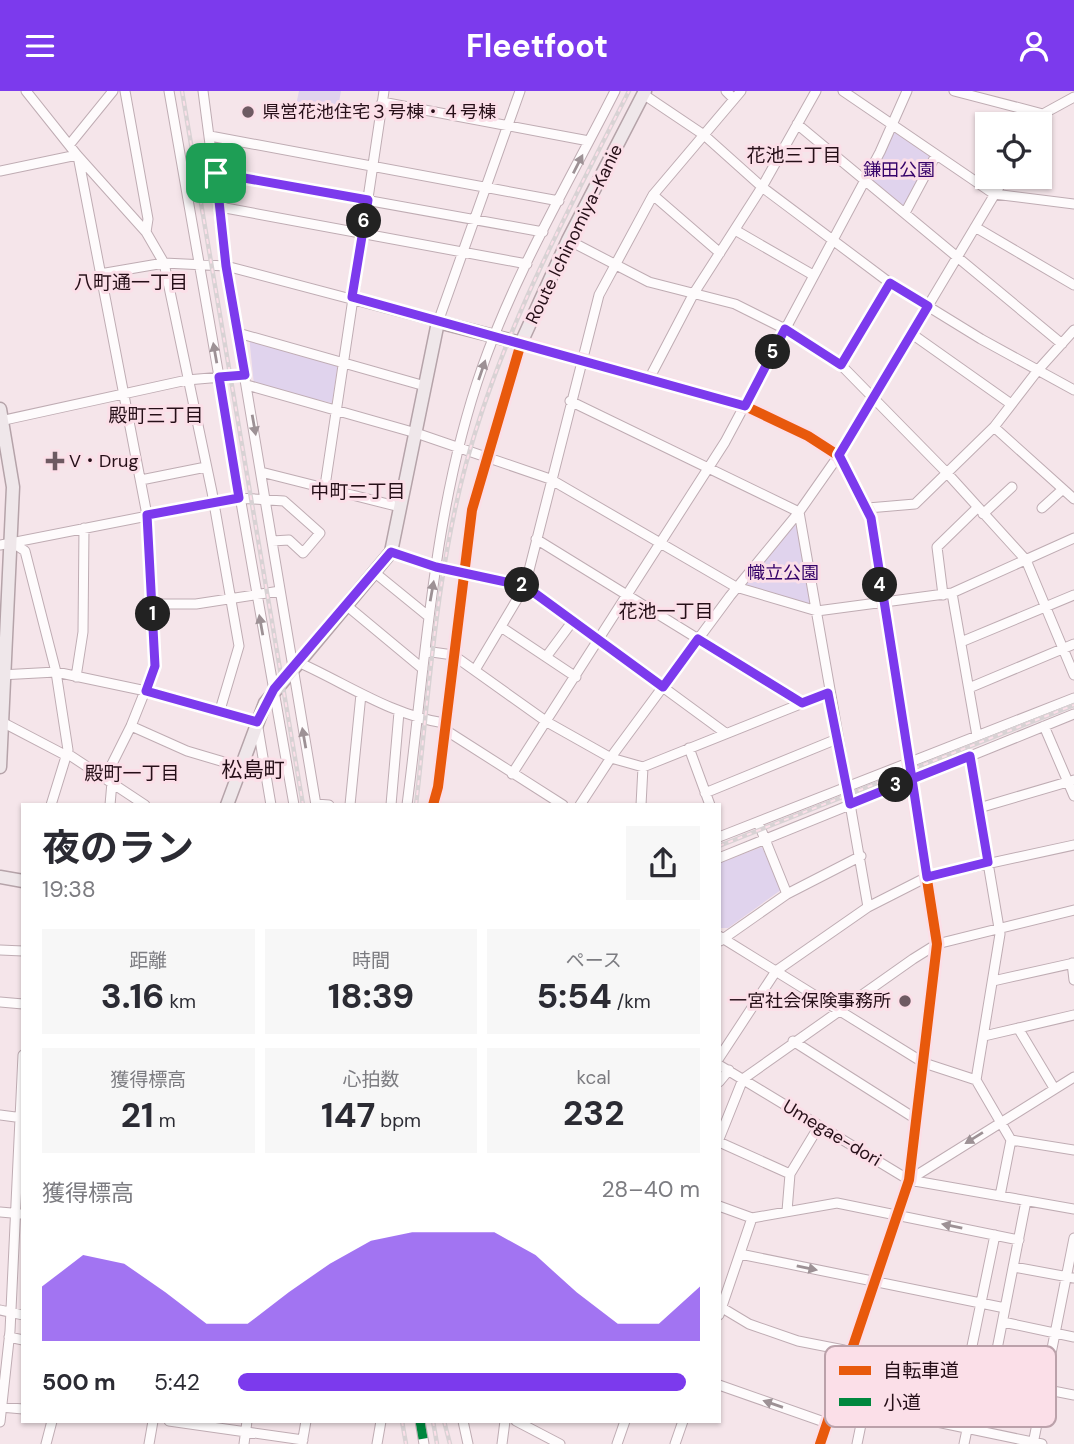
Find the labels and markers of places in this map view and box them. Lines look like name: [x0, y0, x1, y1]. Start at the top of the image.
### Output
place label: 県営花池住宅３号棟・４号棟: [262, 100, 496, 124]
marker: 県営花池住宅３号棟・４号棟: [240, 104, 256, 120]
pin: [186, 143, 246, 203]
pin: 6: [346, 204, 382, 239]
pin: 5: [756, 335, 790, 369]
place label: V・Drug: [69, 449, 138, 473]
marker: V・Drug: [47, 453, 63, 469]
pin: 2: [504, 567, 540, 603]
pin: 4: [862, 567, 898, 603]
pin: 1: [136, 596, 170, 631]
pin: 3: [878, 767, 914, 803]
place label: 一宮社会保険事務所: [729, 989, 891, 1013]
marker: 一宮社会保険事務所: [897, 993, 913, 1009]

